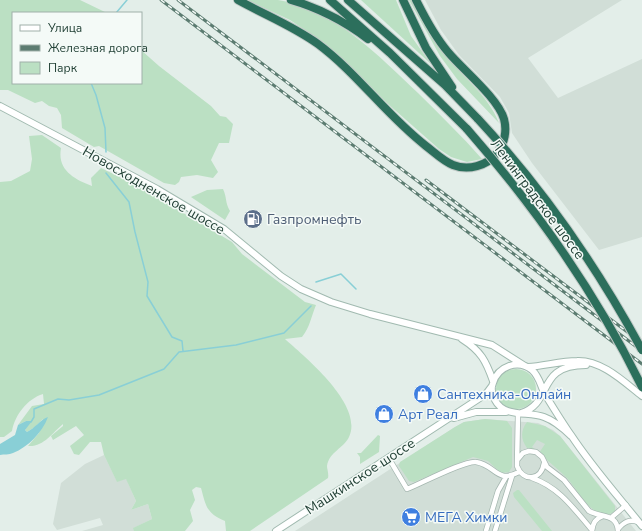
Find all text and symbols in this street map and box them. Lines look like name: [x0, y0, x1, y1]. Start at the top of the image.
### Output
legend: [12, 12, 142, 84]
text: Улица: [47, 20, 82, 36]
text: Железная дорога: [48, 40, 148, 56]
text: Парк: [48, 60, 78, 76]
street label: Ленинградское шоссе: [486, 135, 589, 263]
street label: Новосходненское шоссе: [79, 142, 228, 239]
fuel station icon: Газпромнефть: [242, 208, 264, 230]
place label: Газпромнефть: [267, 210, 362, 229]
shop icon: Сантехника-Онлайн: [412, 383, 434, 405]
place label: Сантехника-Онлайн: [437, 385, 571, 404]
shop icon: Арт Реал: [373, 403, 395, 425]
place label: Арт Реал: [398, 405, 458, 424]
street label: Машкинское шоссе: [302, 434, 419, 519]
supermarket icon: МЕГА Химки: [400, 506, 422, 528]
place label: МЕГА Химки: [425, 508, 507, 527]

